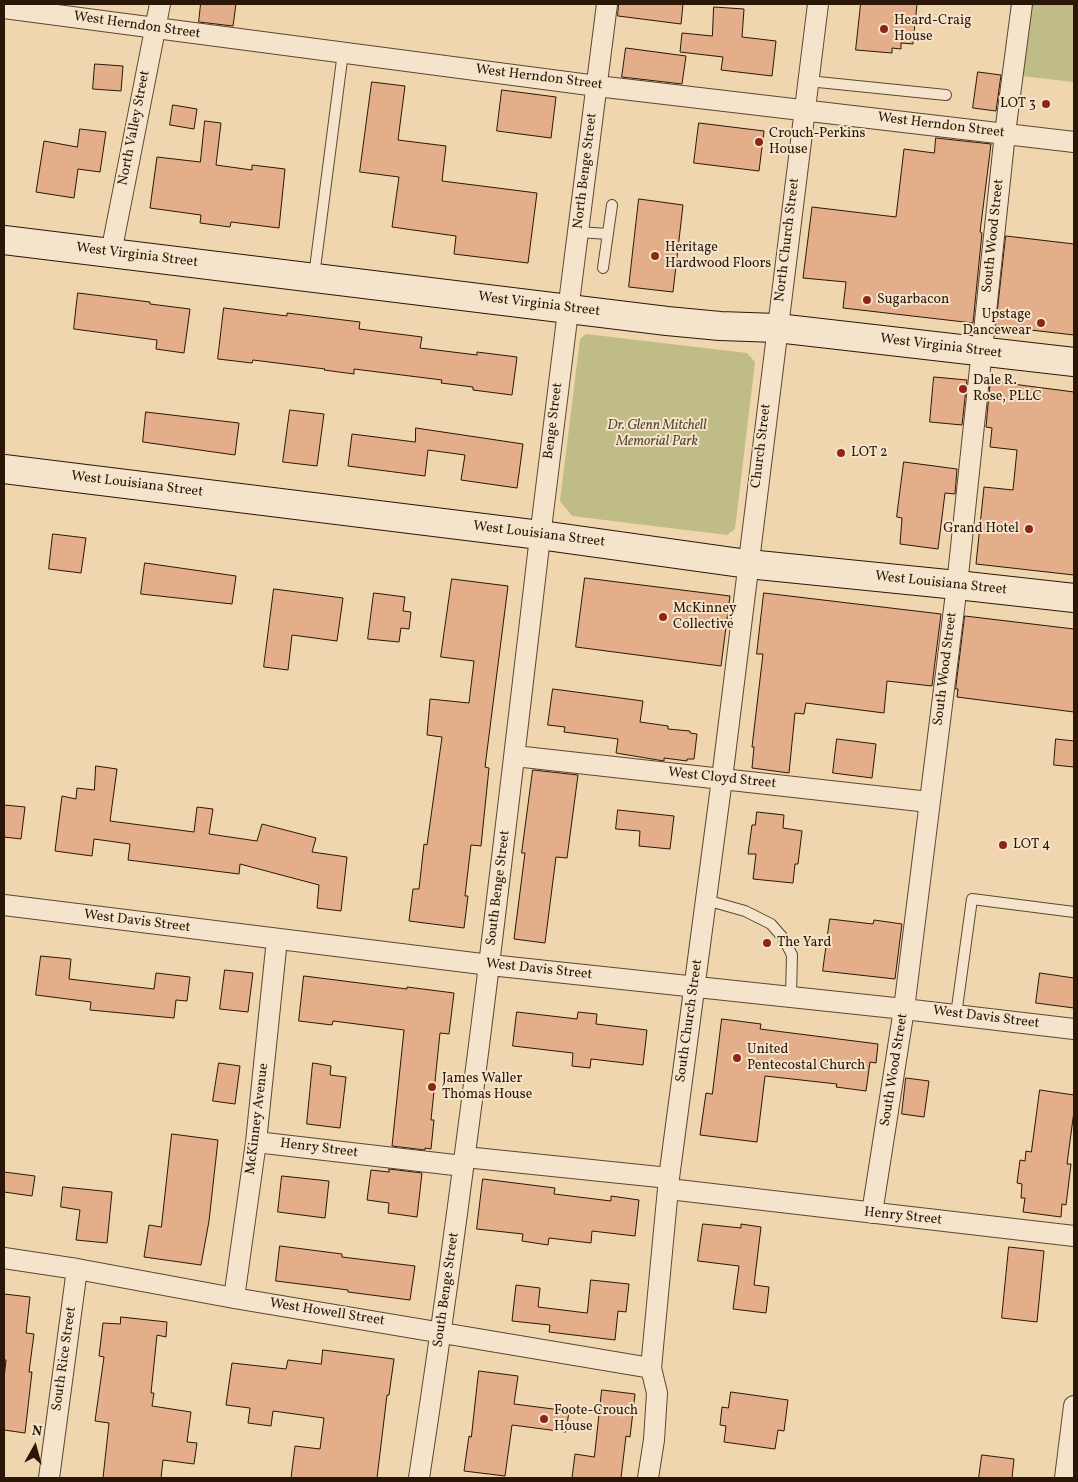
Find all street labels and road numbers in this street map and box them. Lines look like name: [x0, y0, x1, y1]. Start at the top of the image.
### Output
street label: West Herndon Street: [73, 9, 201, 43]
street label: West Herndon Street: [475, 62, 603, 94]
street label: North Valley Street: [116, 69, 154, 187]
street label: West Herndon Street: [877, 110, 1005, 142]
street label: North Benge Street: [571, 112, 601, 230]
street label: North Church Street: [772, 177, 804, 303]
street label: South Wood Street: [980, 178, 1008, 294]
street label: West Virginia Street: [75, 240, 199, 272]
street label: West Virginia Street: [477, 289, 601, 321]
street label: West Virginia Street: [879, 331, 1003, 363]
street label: Benge Street: [541, 382, 567, 460]
street label: Church Street: [748, 403, 776, 489]
street label: West Louisiana Street: [70, 469, 204, 501]
street label: West Louisiana Street: [472, 519, 606, 551]
street label: West Louisiana Street: [874, 569, 1008, 599]
street label: South Wood Street: [931, 611, 961, 727]
street label: West Cloyd Street: [667, 765, 777, 793]
street label: South Benge Street: [484, 829, 514, 947]
street label: West Davis Street: [83, 907, 191, 937]
street label: West Davis Street: [485, 956, 593, 984]
street label: South Church Street: [673, 958, 707, 1084]
street label: West Davis Street: [932, 1003, 1040, 1033]
street label: South Wood Street: [878, 1012, 912, 1128]
street label: McKinney Avenue: [243, 1062, 273, 1176]
street label: Henry Street: [279, 1136, 359, 1162]
street label: Henry Street: [863, 1205, 943, 1229]
street label: South Benge Street: [431, 1231, 463, 1349]
street label: West Howell Street: [268, 1296, 386, 1330]
street label: South Rice Street: [49, 1306, 81, 1412]

